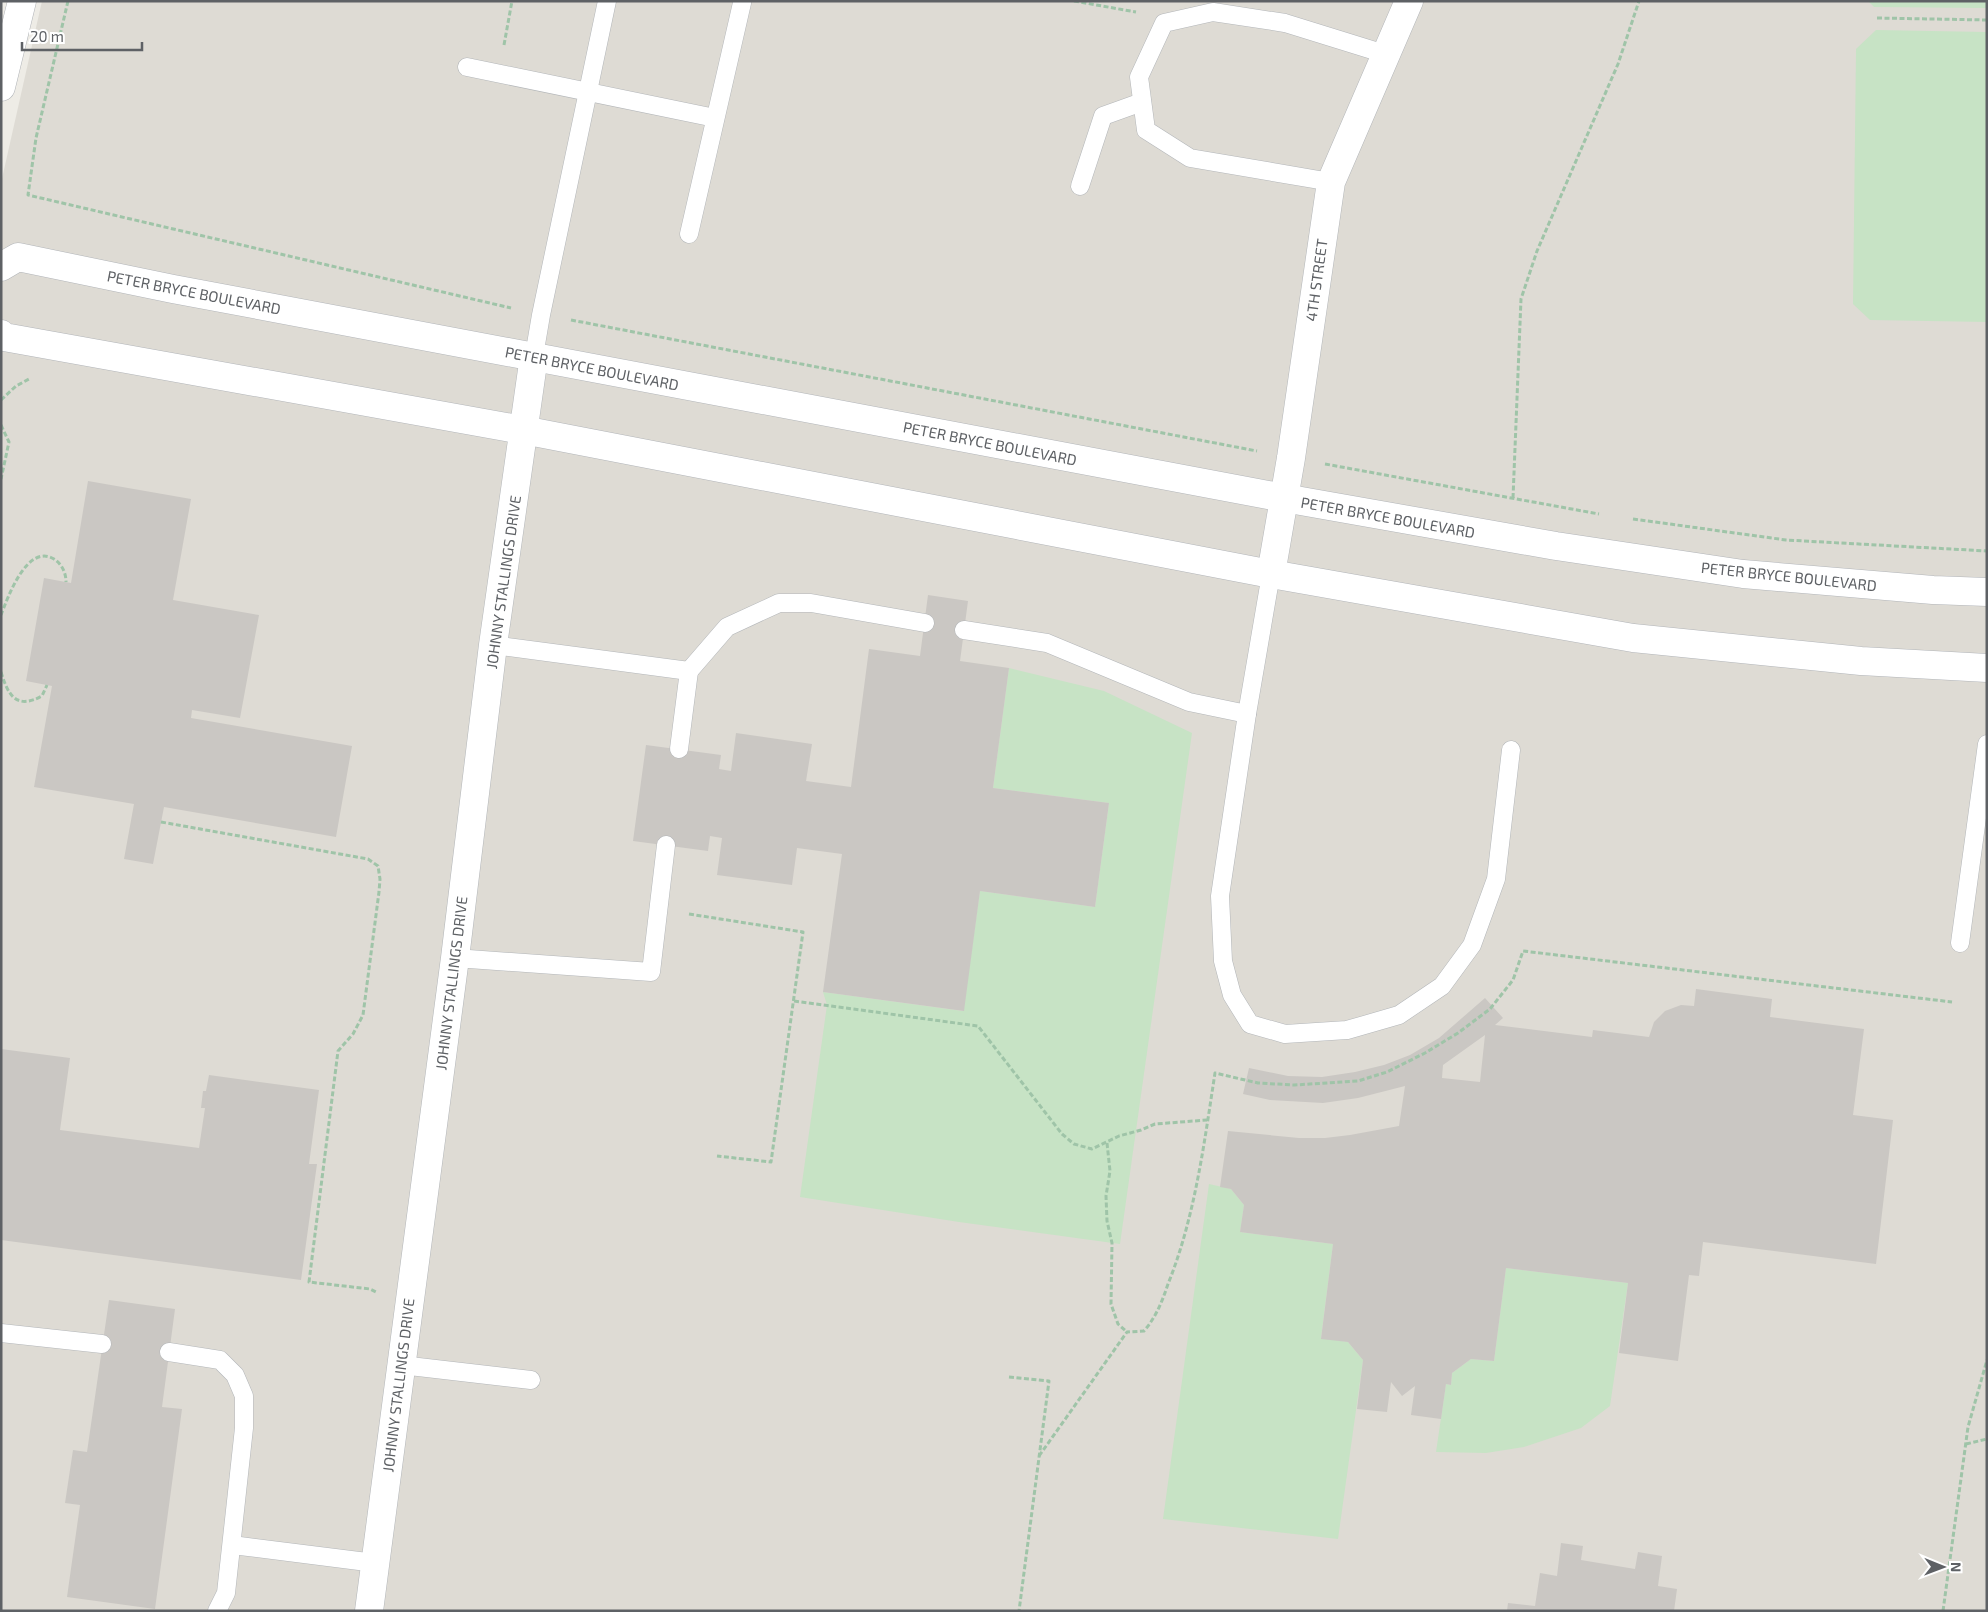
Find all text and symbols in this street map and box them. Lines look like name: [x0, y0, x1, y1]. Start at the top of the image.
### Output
scale bar: [22, 20, 142, 52]
text: 20 m: [30, 27, 64, 45]
street label: 4TH STREET: [1301, 237, 1331, 322]
street label: PETER BRYCE BOULEVARD: [106, 266, 282, 318]
street label: PETER BRYCE BOULEVARD: [504, 342, 680, 394]
street label: PETER BRYCE BOULEVARD: [902, 417, 1078, 469]
street label: PETER BRYCE BOULEVARD: [1299, 493, 1477, 541]
street label: JOHNNY STALLINGS DRIVE: [482, 494, 524, 670]
street label: PETER BRYCE BOULEVARD: [1700, 558, 1878, 594]
street label: JOHNNY STALLINGS DRIVE: [431, 895, 471, 1071]
street label: JOHNNY STALLINGS DRIVE: [378, 1297, 418, 1473]
north arrow: [1918, 1542, 1968, 1592]
text: N: [1948, 1562, 1965, 1572]

